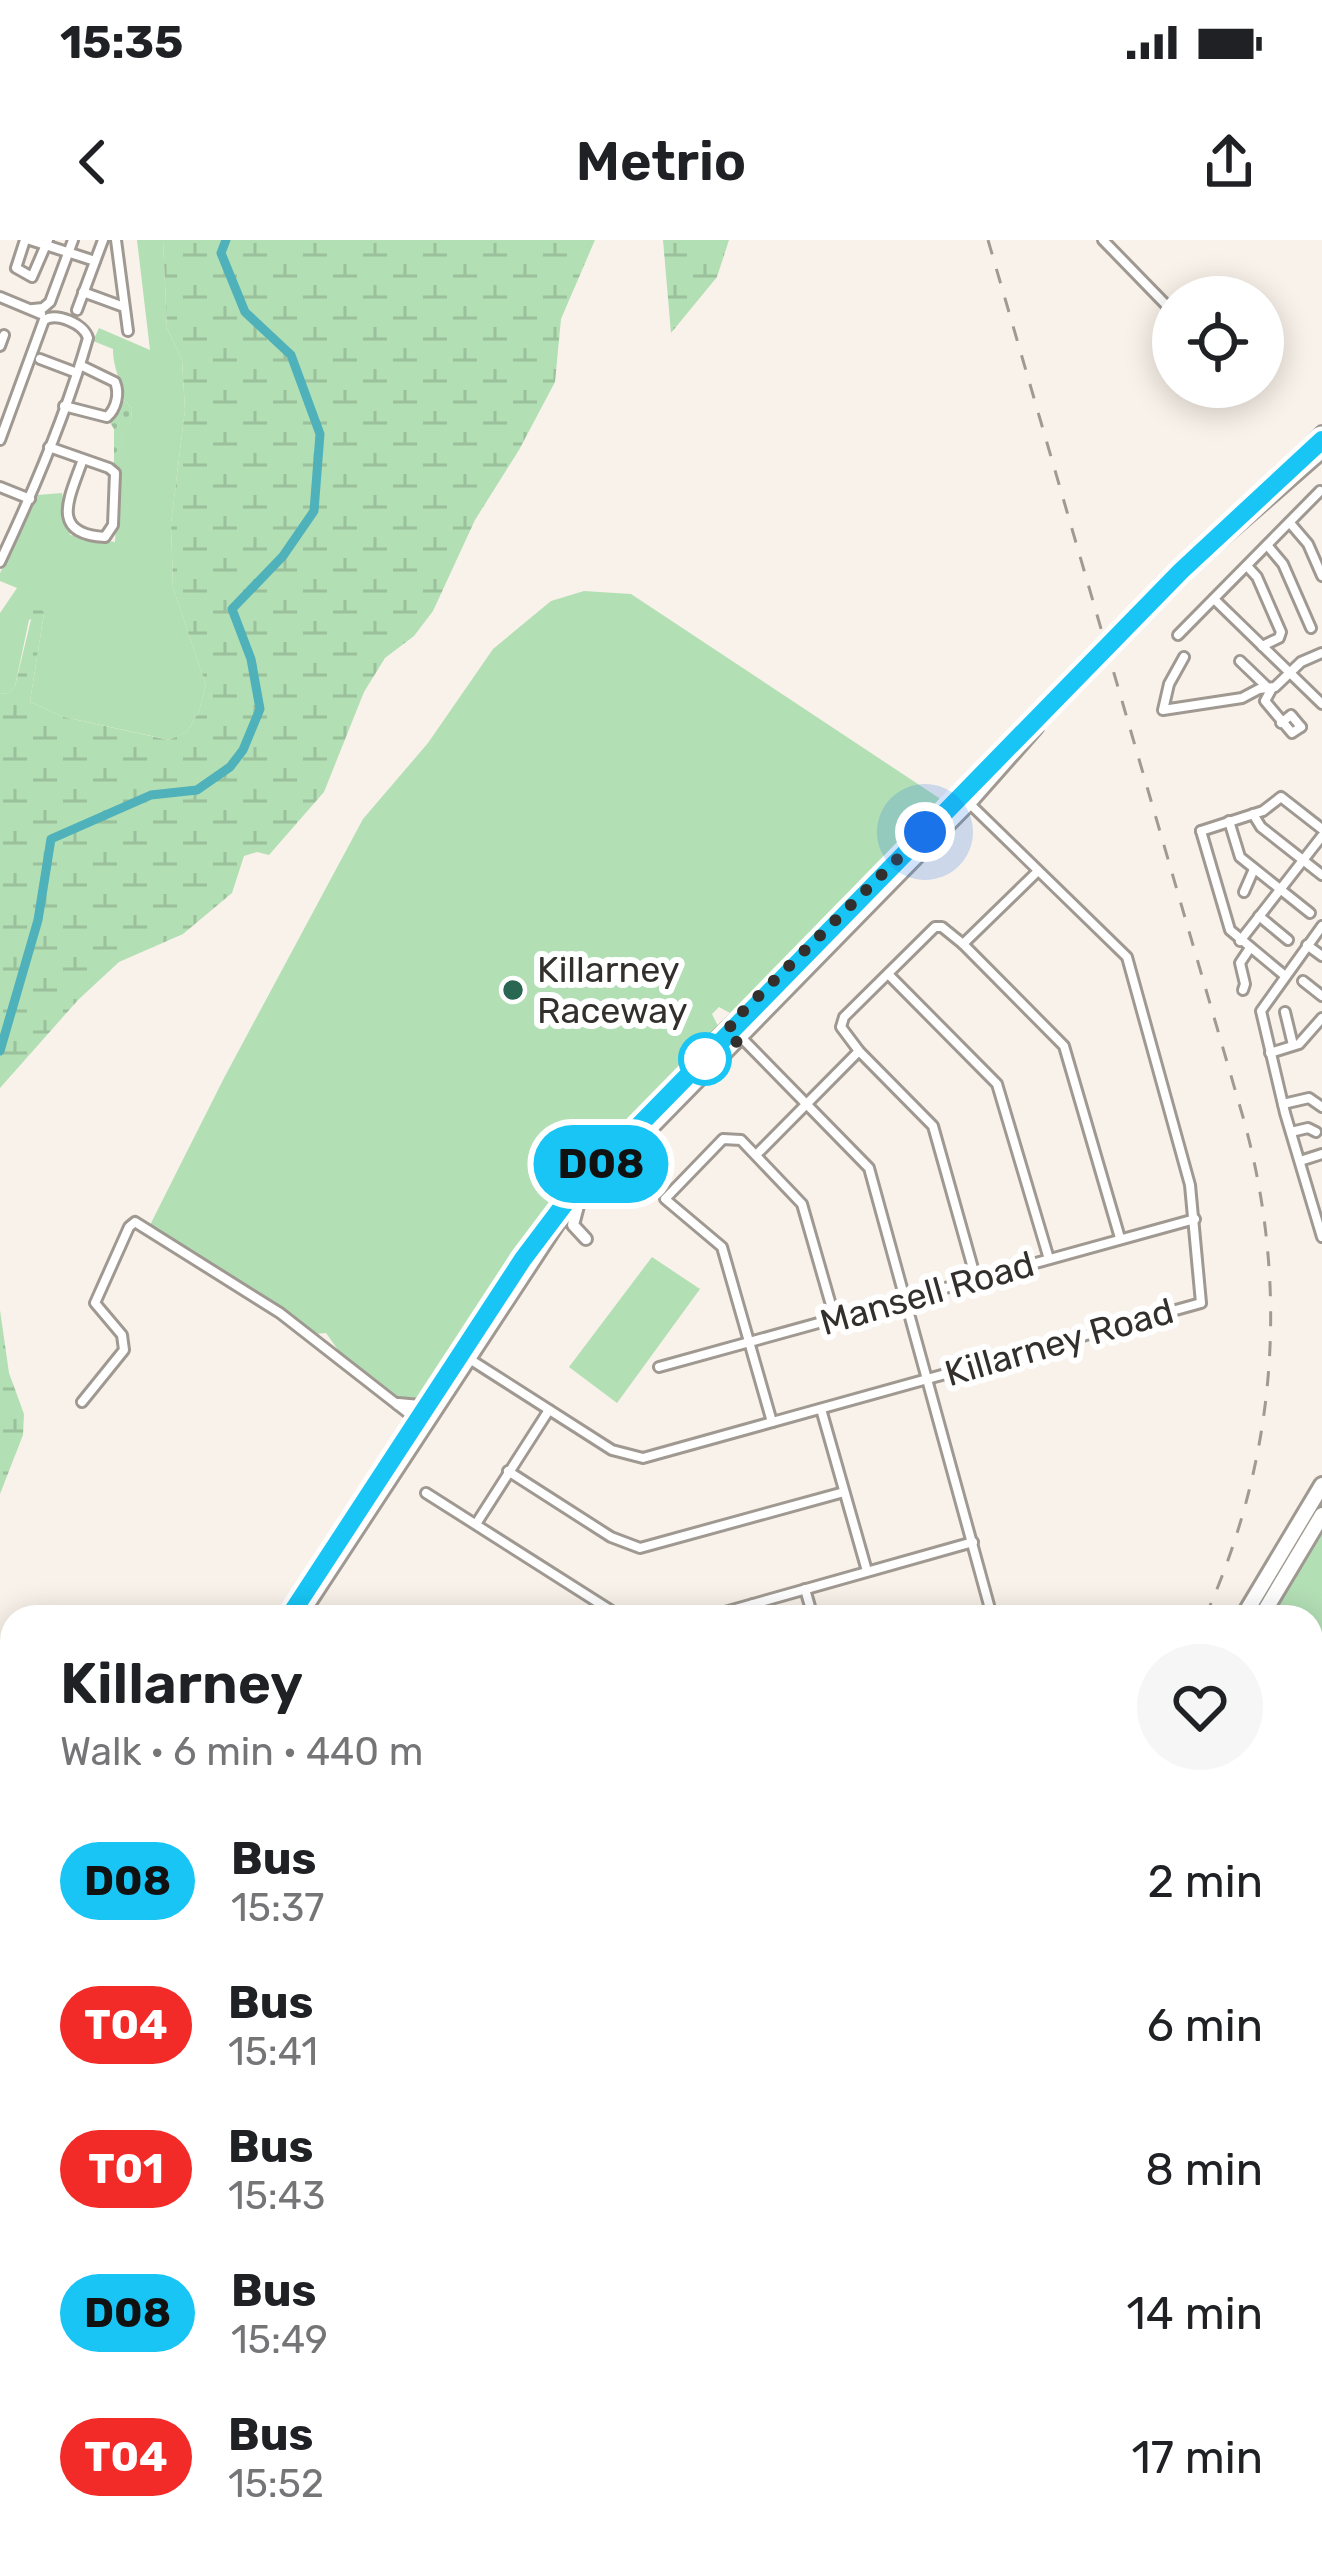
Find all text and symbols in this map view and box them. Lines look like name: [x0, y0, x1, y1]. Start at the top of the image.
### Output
text: 15:35: [60, 16, 183, 69]
icon: back: [60, 129, 126, 195]
icon: share: [1196, 129, 1262, 195]
text: Metrio: [576, 130, 746, 194]
map controls: [1152, 276, 1284, 408]
button: locate: [1152, 276, 1284, 408]
your location: [895, 802, 955, 862]
place label: Killarney Raceway: [537, 948, 688, 1032]
marker: Killarney Raceway: [500, 977, 526, 1003]
unlabelled marker: [680, 1034, 730, 1084]
line badge: D08: [532, 1125, 670, 1203]
text: D08: [557, 1139, 645, 1189]
street label: Mansell Road: [815, 1242, 1039, 1344]
street label: Killarney Road: [940, 1289, 1178, 1395]
button: heart: [1137, 1644, 1263, 1770]
text: Killarney: [60, 1650, 303, 1717]
text: Walk · 6 min · 440 m: [60, 1729, 423, 1775]
text: Bus: [231, 1832, 317, 1885]
text: 2 min: [1147, 1855, 1263, 1908]
text: D08: [84, 1856, 171, 1906]
text: 15:37: [231, 1885, 324, 1931]
text: Bus: [228, 1976, 313, 2029]
text: 6 min: [1147, 1999, 1263, 2052]
text: T04: [84, 2000, 168, 2050]
text: 15:41: [228, 2029, 318, 2075]
text: Bus: [228, 2120, 313, 2173]
text: 8 min: [1145, 2143, 1263, 2196]
text: T01: [88, 2144, 164, 2194]
text: 15:43: [228, 2173, 326, 2219]
text: Bus: [231, 2264, 317, 2317]
text: 14 min: [1127, 2287, 1263, 2340]
text: D08: [84, 2288, 171, 2338]
text: 15:49: [231, 2317, 328, 2363]
text: Bus: [228, 2408, 313, 2461]
text: 17 min: [1131, 2431, 1263, 2484]
text: T04: [84, 2432, 168, 2482]
text: 15:52: [228, 2461, 324, 2507]

